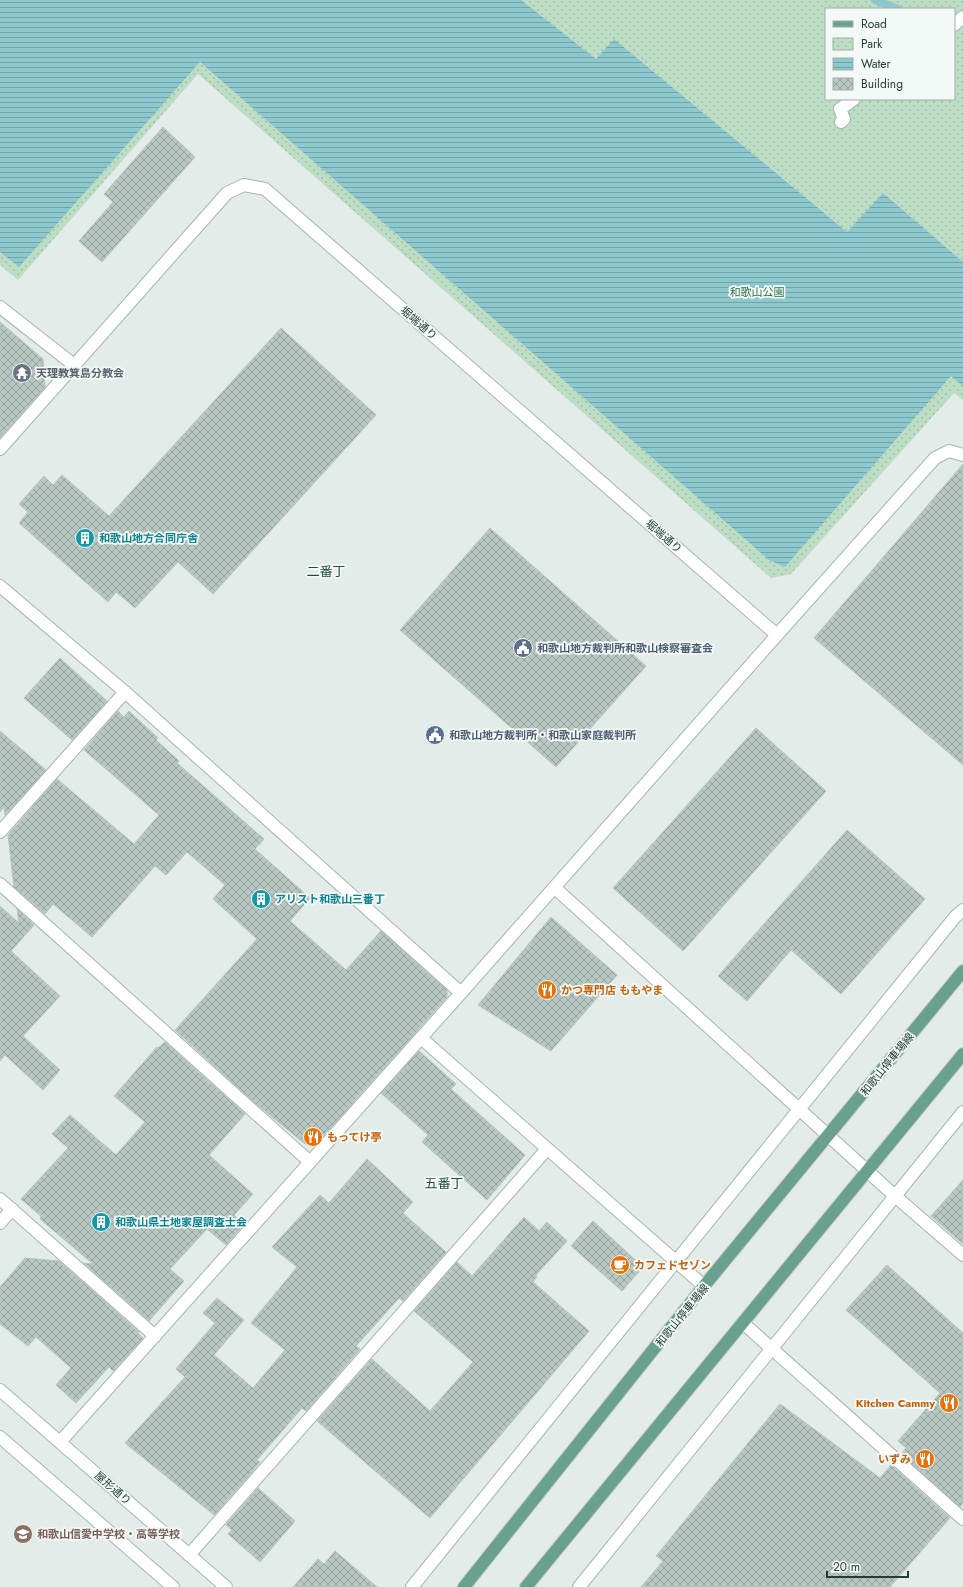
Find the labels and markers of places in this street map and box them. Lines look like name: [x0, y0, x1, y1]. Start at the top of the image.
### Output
temple icon: 天理教箕島分教会: [11, 362, 33, 384]
place label: 天理教箕島分教会: [36, 365, 124, 381]
building icon: 和歌山地方合同庁舎: [74, 527, 96, 549]
place label: 和歌山地方合同庁舎: [99, 530, 199, 546]
public building icon: 和歌山地方裁判所和歌山検察審査会: [512, 637, 534, 659]
place label: 和歌山地方裁判所和歌山検察審査会: [537, 640, 713, 656]
public building icon: 和歌山地方裁判所・和歌山家庭裁判所: [424, 724, 446, 746]
place label: 和歌山地方裁判所・和歌山家庭裁判所: [449, 727, 636, 743]
building icon: アリスト和歌山三番丁: [250, 888, 272, 910]
place label: アリスト和歌山三番丁: [275, 891, 385, 907]
restaurant icon: かつ専門店 ももやま: [536, 979, 558, 1001]
place label: かつ専門店 ももやま: [561, 982, 663, 998]
restaurant icon: もってけ亭: [302, 1126, 324, 1148]
place label: もってけ亭: [327, 1129, 381, 1145]
building icon: 和歌山県土地家屋調査士会: [90, 1211, 112, 1233]
place label: 和歌山県土地家屋調査士会: [115, 1214, 247, 1230]
cafe icon: カフェドセゾン: [609, 1254, 631, 1276]
place label: カフェドセゾン: [634, 1257, 711, 1273]
restaurant icon: Kitchen Cammy: [938, 1392, 960, 1414]
place label: Kitchen Cammy: [856, 1395, 935, 1411]
restaurant icon: いずみ: [914, 1448, 936, 1470]
place label: いずみ: [878, 1451, 911, 1467]
school or university icon: 和歌山信愛中学校・高等学校: [12, 1523, 34, 1545]
place label: 和歌山信愛中学校・高等学校: [37, 1526, 180, 1542]

